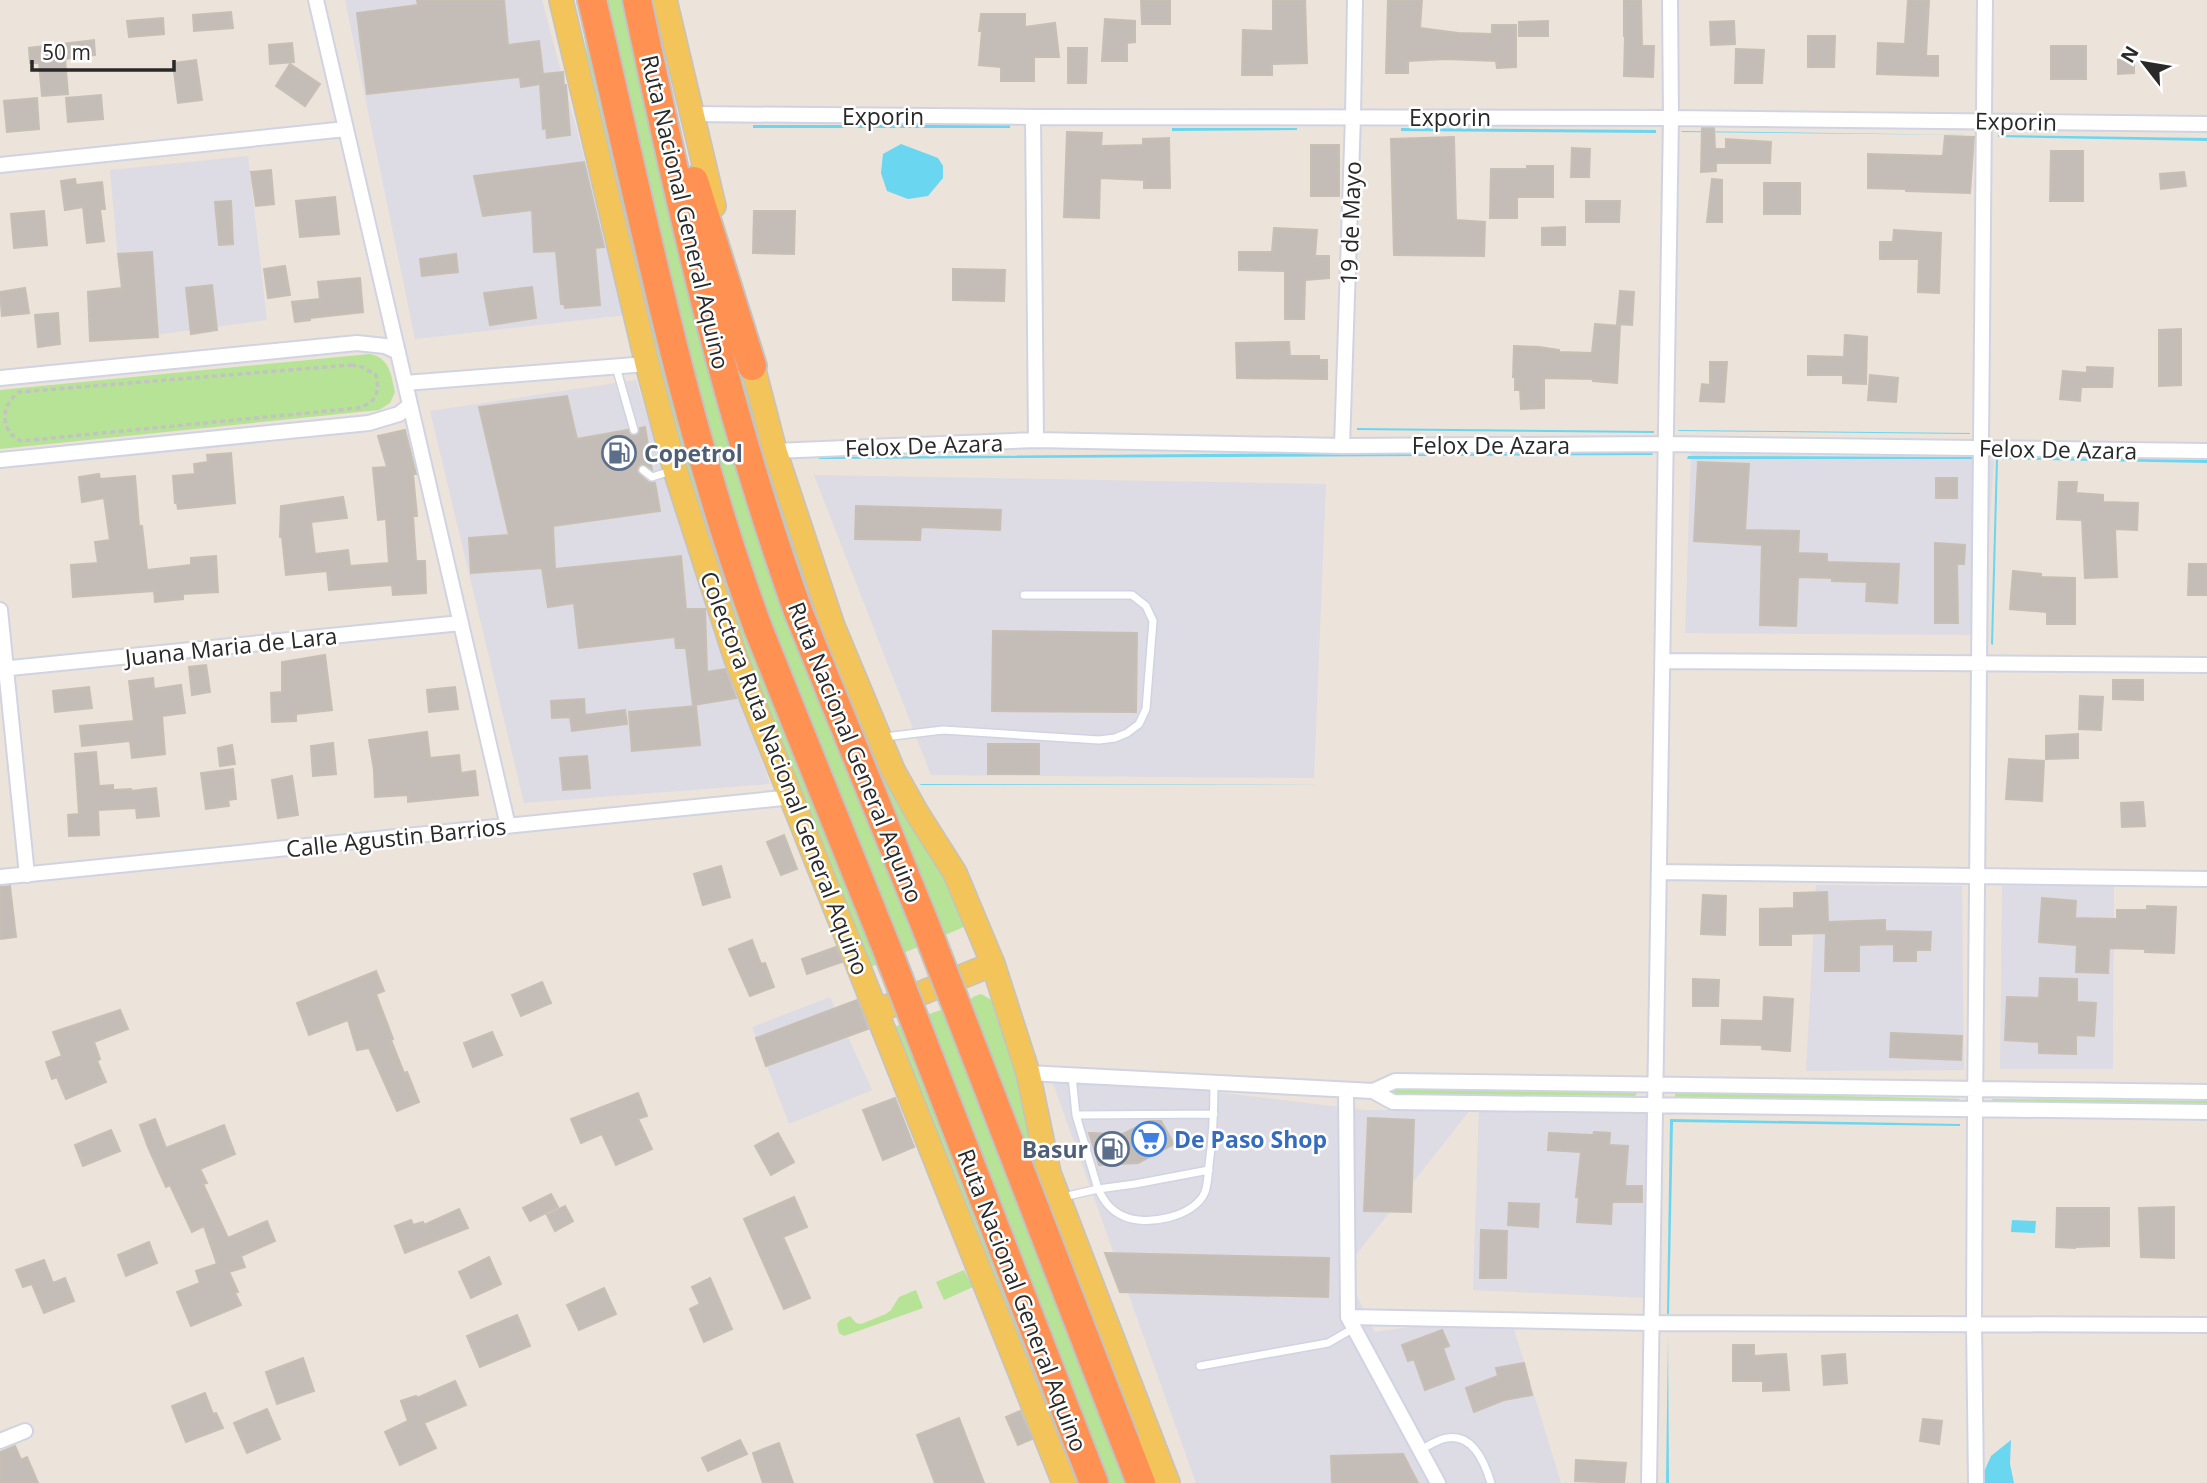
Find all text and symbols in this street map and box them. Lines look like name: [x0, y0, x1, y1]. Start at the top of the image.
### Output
scale bar: [32, 28, 173, 72]
north arrow: [2109, 28, 2179, 98]
text: 50 m: [42, 38, 91, 66]
text: N: [2114, 41, 2145, 68]
street label: Ruta Nacional General Aquino: [634, 52, 738, 372]
street label: Exporin: [842, 100, 924, 132]
street label: Exporin: [1409, 101, 1491, 133]
street label: Exporin: [1975, 104, 2057, 138]
street label: 19 de Mayo: [1332, 160, 1368, 286]
street label: Felox De Azara: [844, 426, 1004, 464]
street label: Felox De Azara: [1412, 429, 1570, 461]
street label: Felox De Azara: [1979, 432, 2137, 466]
fuel station icon: Copetrol: [600, 434, 638, 472]
place label: Copetrol: [644, 437, 743, 469]
street label: Colectora Ruta Nacional General Aquino: [693, 567, 877, 979]
street label: Ruta Nacional General Aquino: [781, 597, 931, 907]
street label: Juana Maria de Lara: [121, 619, 339, 673]
street label: Calle Agustin Barrios: [284, 810, 508, 864]
supermarket icon: De Paso Shop: [1130, 1120, 1168, 1158]
place label: De Paso Shop: [1174, 1123, 1327, 1155]
fuel station icon: Basur: [1093, 1130, 1131, 1168]
place label: Basur: [1022, 1133, 1088, 1165]
street label: Ruta Nacional General Aquino: [950, 1144, 1096, 1456]

